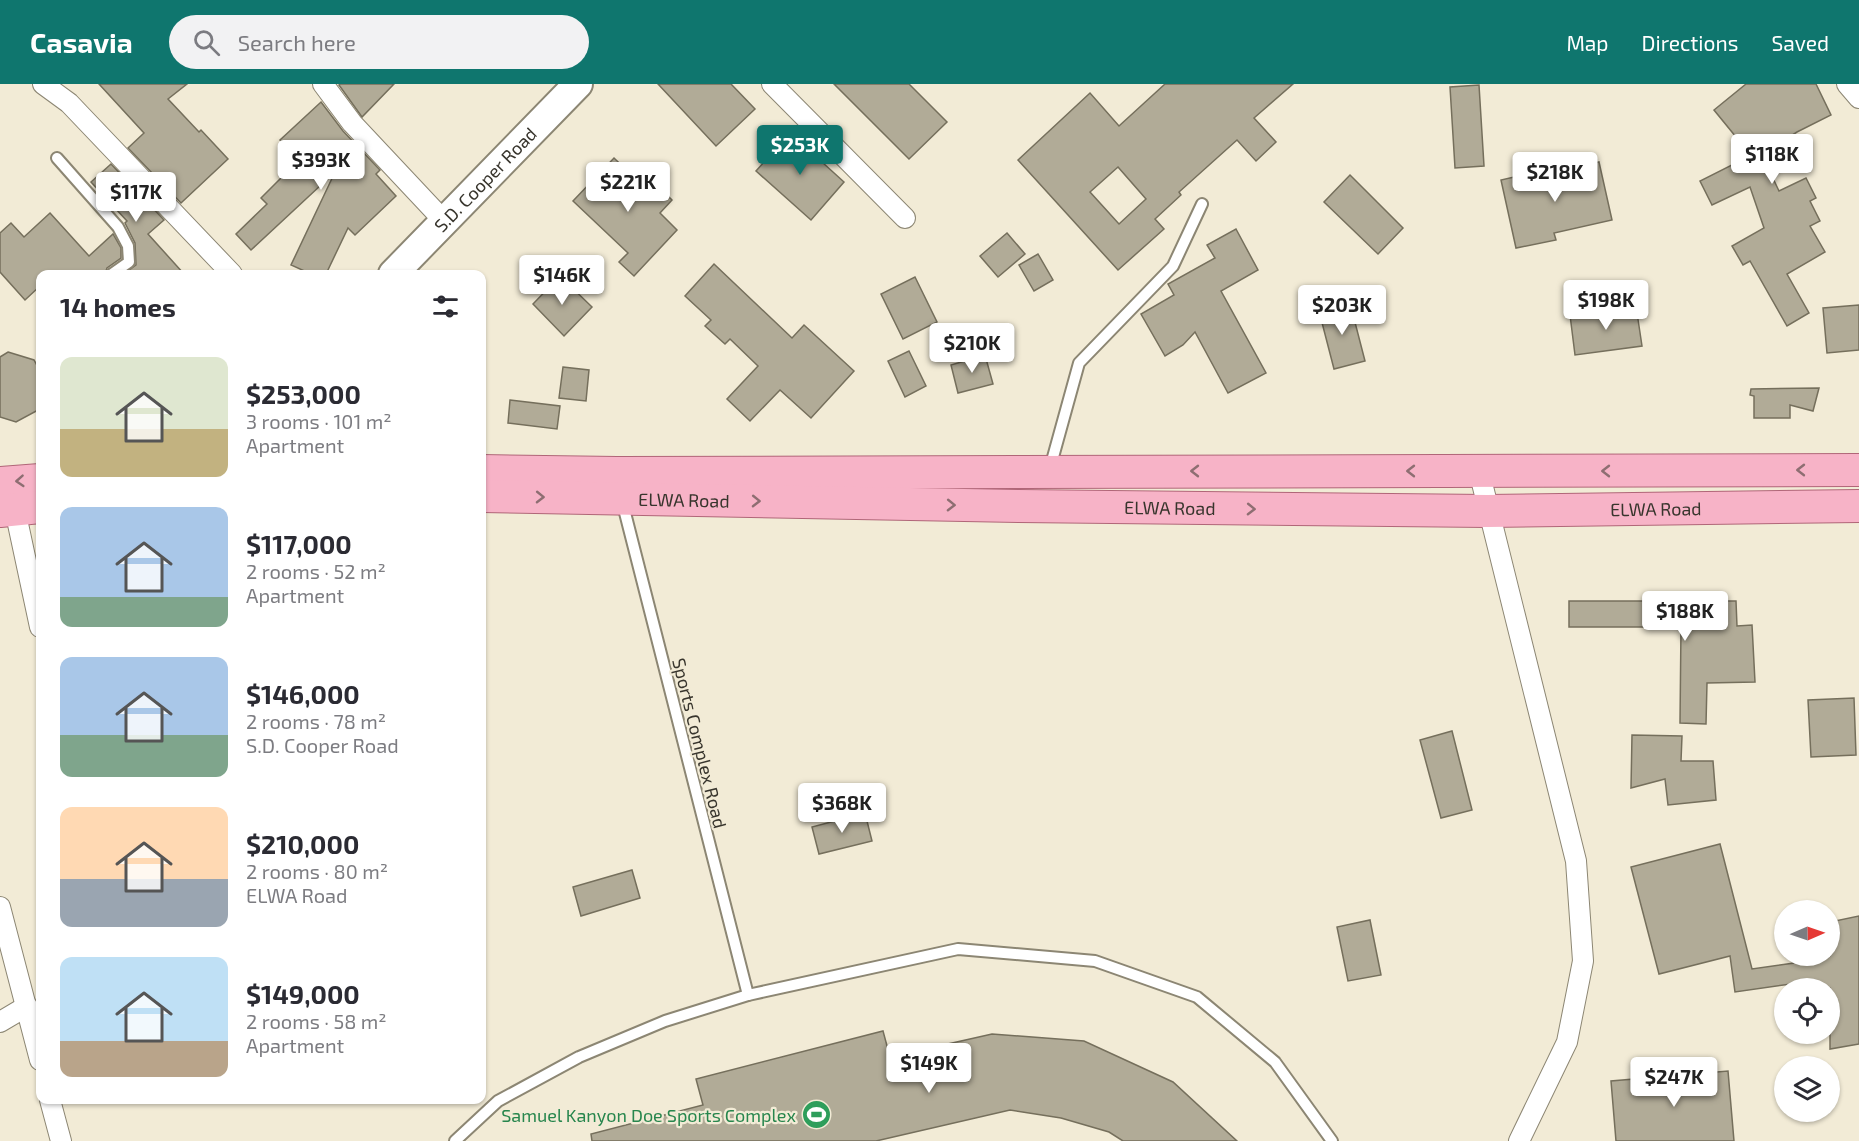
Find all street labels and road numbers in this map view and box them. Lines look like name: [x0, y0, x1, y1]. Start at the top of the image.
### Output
street label: S.D. Cooper Road: [429, 122, 541, 236]
street label: ELWA Road: [638, 488, 730, 512]
street label: ELWA Road: [1124, 496, 1216, 519]
street label: ELWA Road: [1610, 497, 1702, 520]
street label: Sports Complex Road: [668, 656, 732, 830]

